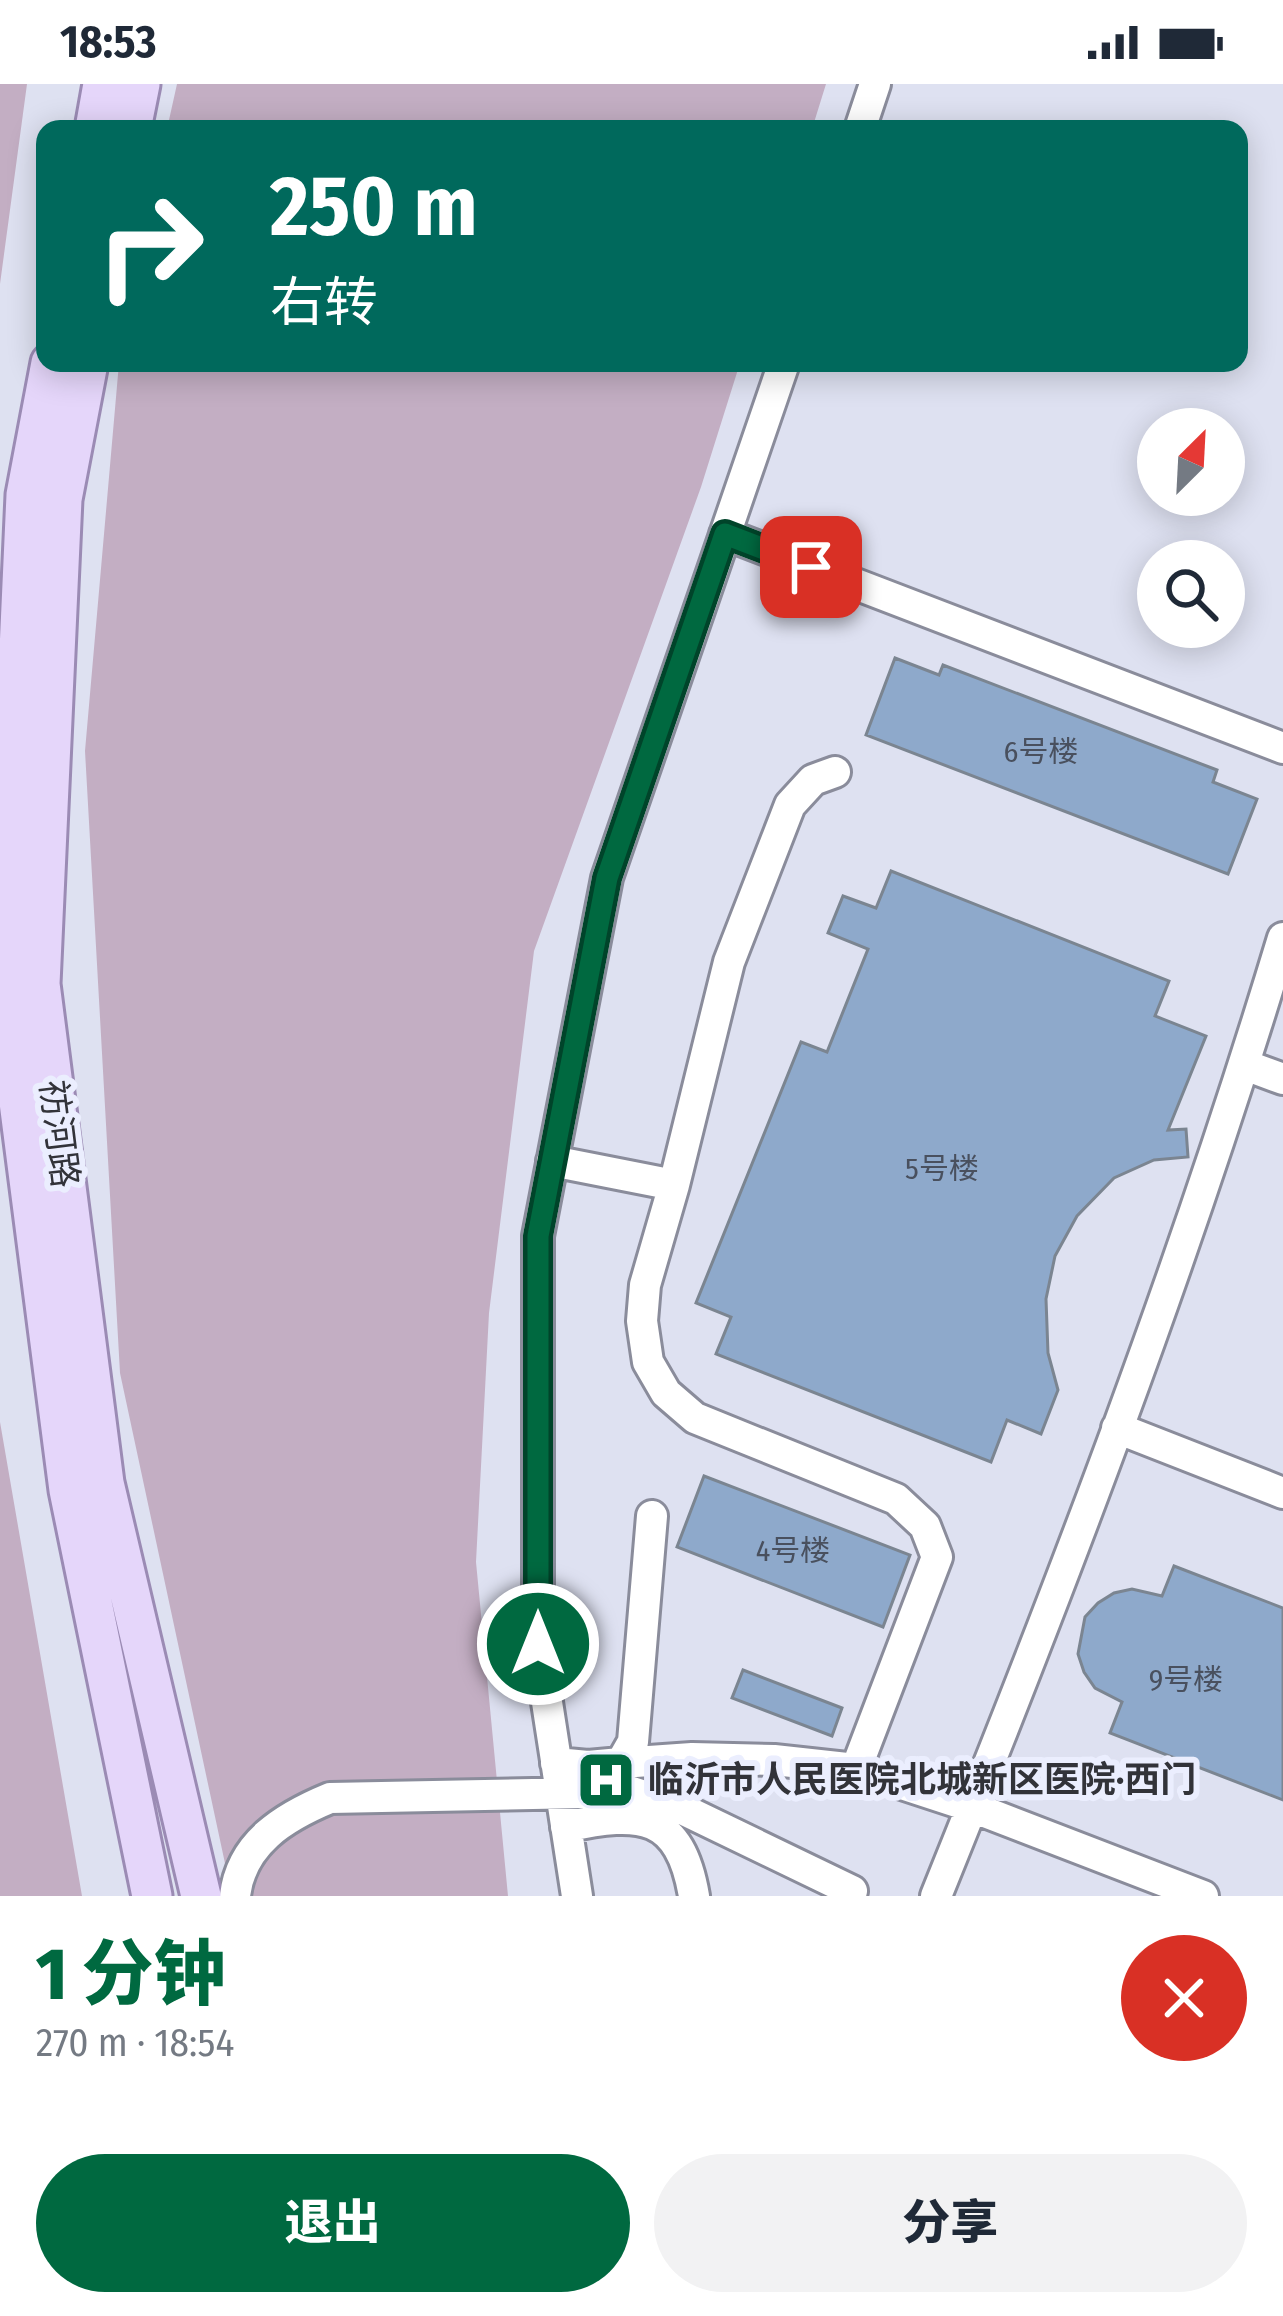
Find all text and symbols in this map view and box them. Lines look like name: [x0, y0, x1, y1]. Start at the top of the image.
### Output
text: 18:53: [60, 15, 156, 69]
text: 250 m: [270, 156, 478, 257]
icon: right: [72, 168, 228, 324]
text: 右转: [270, 271, 378, 335]
north arrow: [1137, 408, 1245, 516]
map controls: [1137, 408, 1245, 648]
pin: [760, 516, 862, 618]
icon: arrive: [778, 534, 844, 600]
button: search: [1137, 540, 1245, 648]
house number: 6号楼: [1004, 734, 1078, 770]
street label: 祊河路: [31, 1078, 87, 1190]
house number: 5号楼: [905, 1151, 979, 1187]
house number: 4号楼: [756, 1533, 830, 1569]
position arrow: [475, 1581, 601, 1707]
house number: 9号楼: [1149, 1662, 1223, 1698]
hospital icon: 临沂市人民医院北城新区医院·西门: [575, 1749, 637, 1811]
place label: 临沂市人民医院北城新区医院·西门: [648, 1758, 1196, 1802]
text: 1 分钟: [36, 1932, 226, 2018]
button: close: [1121, 1935, 1247, 2061]
text: 270 m · 18:54: [36, 2020, 234, 2066]
button: 退出: [36, 2154, 630, 2292]
button: 分享: [654, 2154, 1247, 2292]

